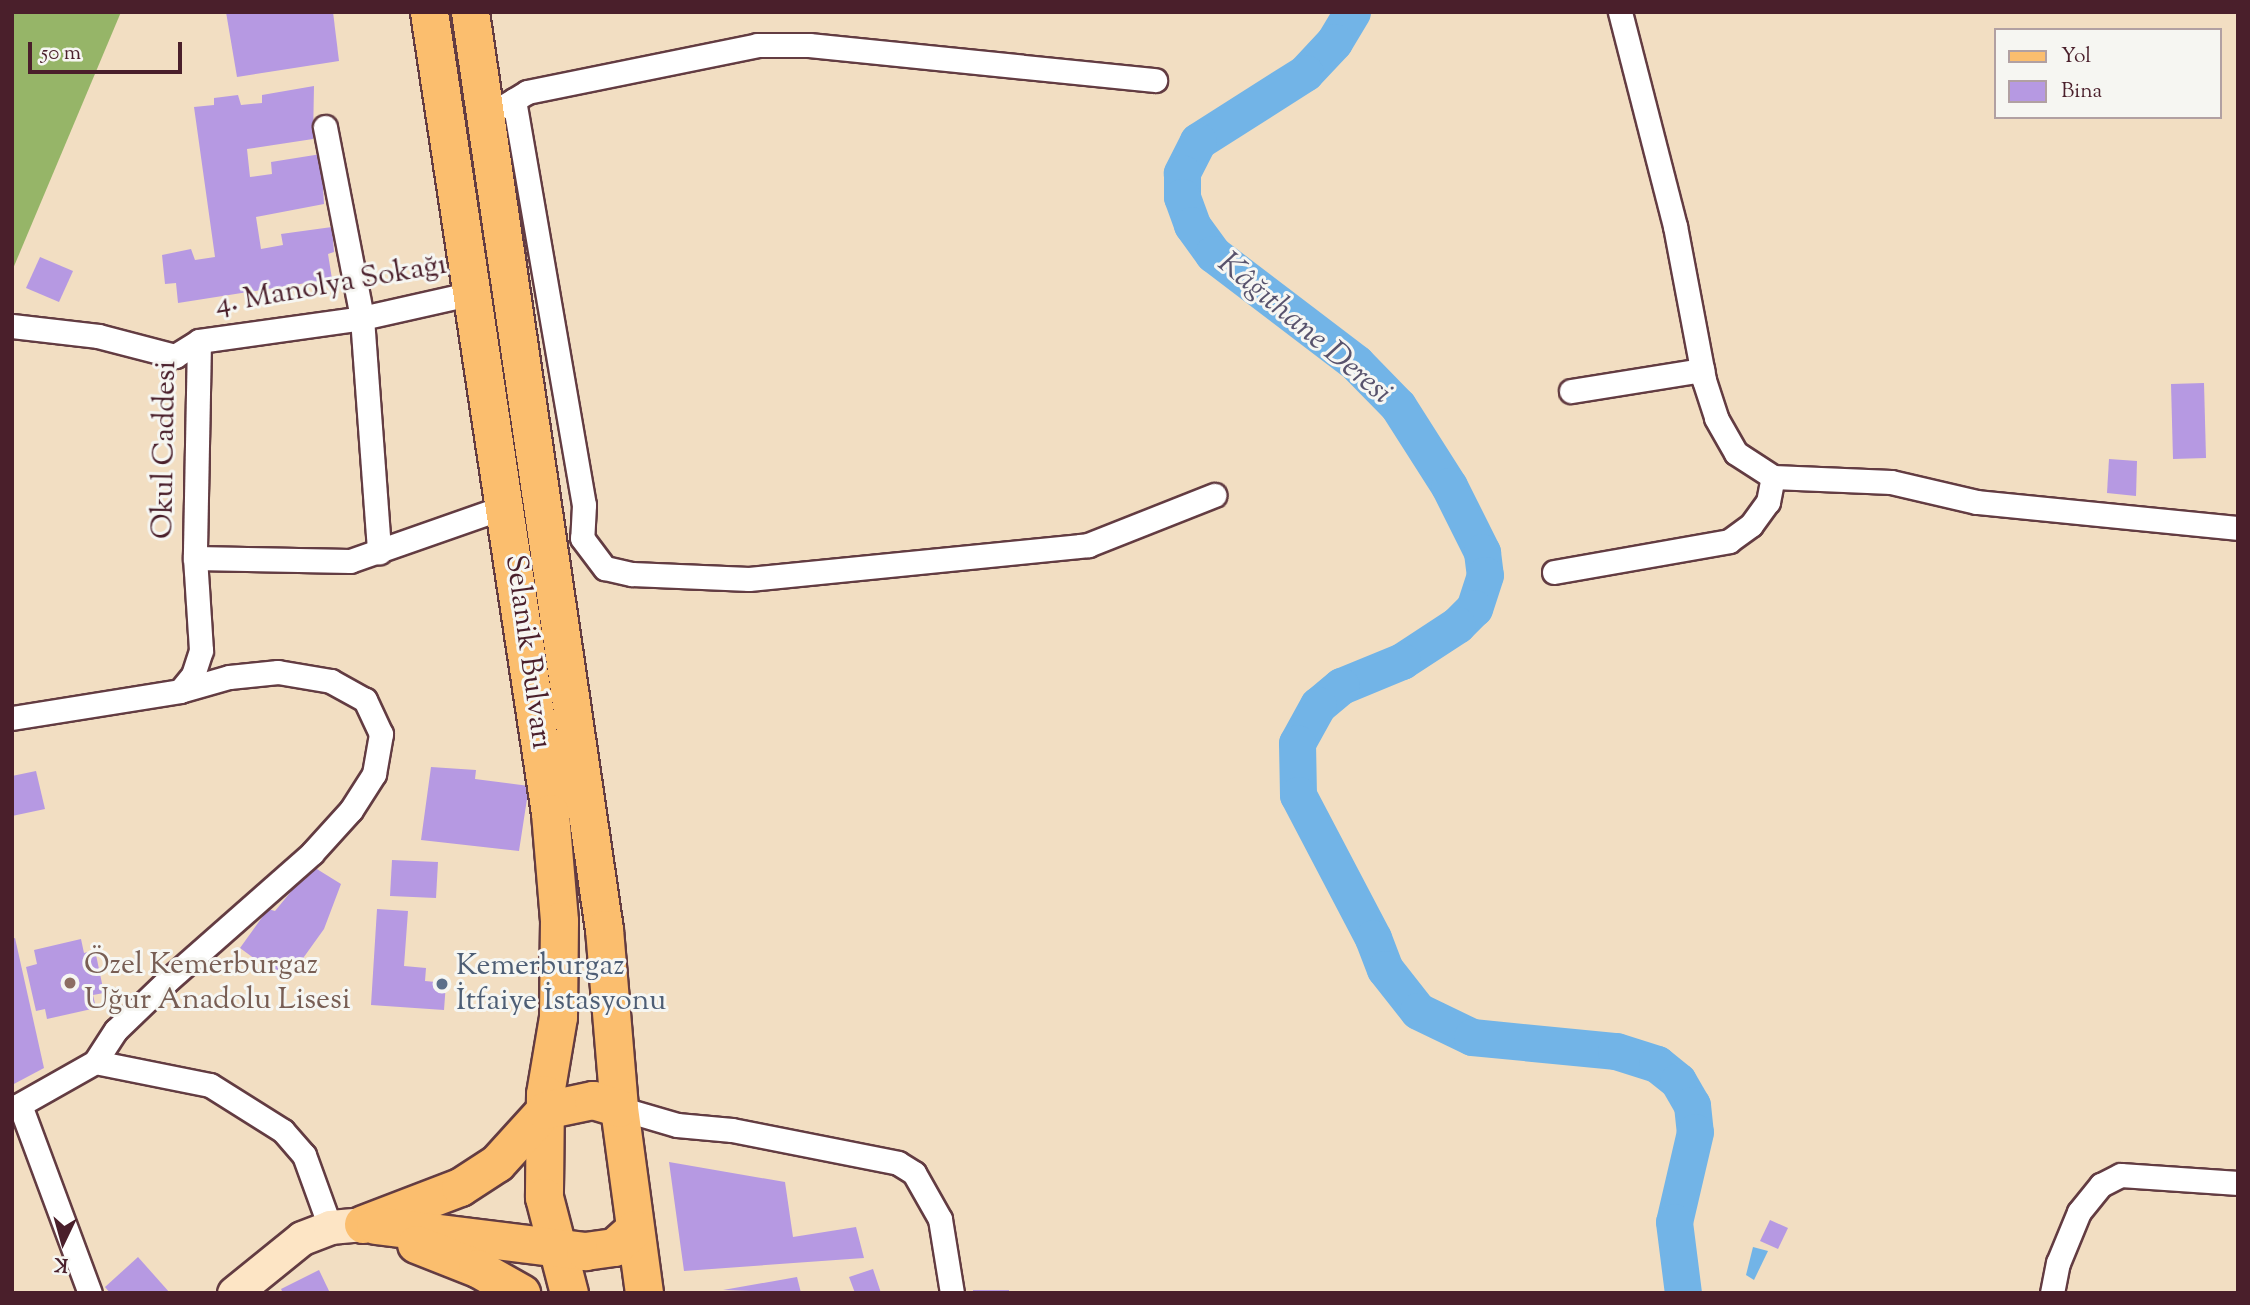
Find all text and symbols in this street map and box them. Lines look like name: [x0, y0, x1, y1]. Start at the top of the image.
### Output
scale bar: [32, 28, 186, 72]
legend: [1994, 28, 2222, 119]
text: 50 m: [41, 39, 81, 69]
text: Yol: [2061, 42, 2091, 72]
text: Bina: [2061, 77, 2102, 107]
water label: Kâğıthane Deresi: [1209, 245, 1399, 413]
street label: 4. Manolya Sokağı: [212, 248, 450, 324]
street label: Okul Caddesi: [146, 361, 186, 539]
street label: Selanik Bulvarı: [496, 552, 558, 752]
place label: Özel Kemerburgaz Uğur Anadolu Lisesi: [84, 948, 350, 1018]
place label: Kemerburgaz İtfaiye İstasyonu: [456, 949, 666, 1020]
marker: Özel Kemerburgaz Uğur Anadolu Lisesi: [62, 975, 78, 991]
marker: Kemerburgaz İtfaiye İstasyonu: [434, 976, 450, 992]
north arrow: [28, 1207, 98, 1277]
text: K: [53, 1249, 69, 1277]

